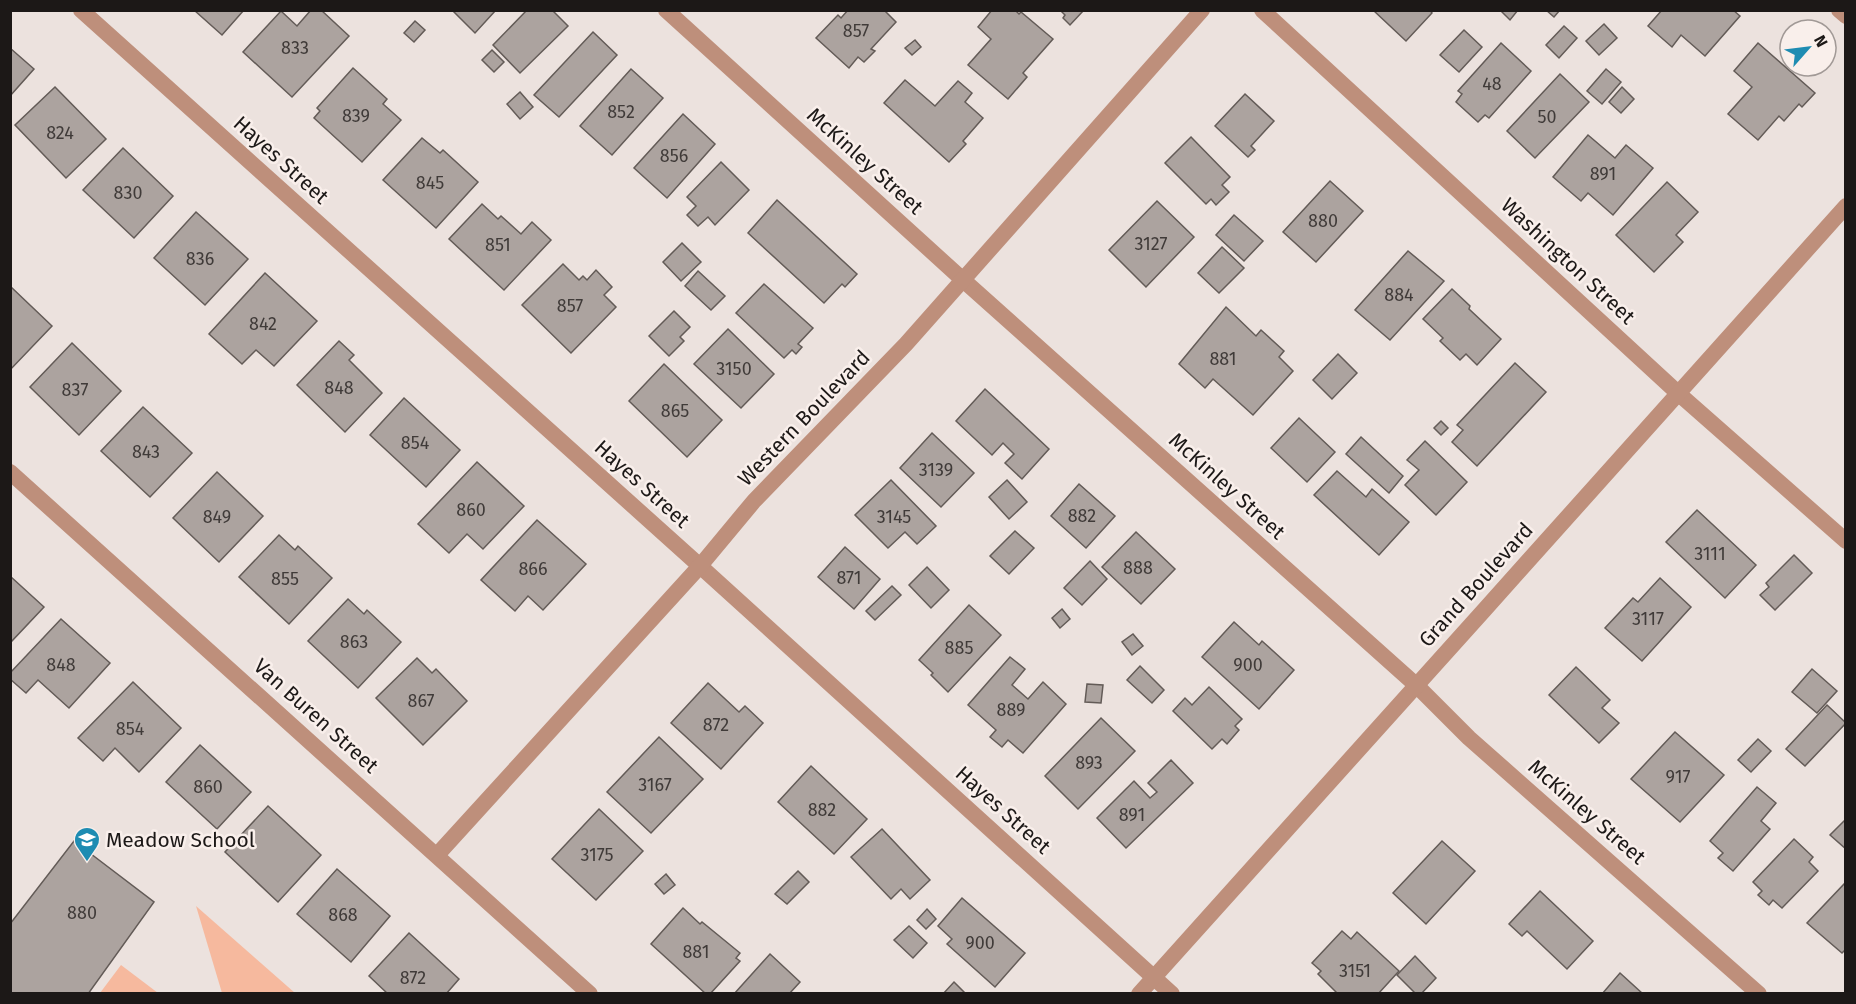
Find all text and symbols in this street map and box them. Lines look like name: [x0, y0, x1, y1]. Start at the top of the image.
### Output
north arrow: [1778, 18, 1838, 78]
house number: 857: [843, 20, 869, 42]
text: N: [1810, 32, 1832, 50]
house number: 833: [281, 37, 309, 59]
house number: 48: [1482, 73, 1502, 95]
house number: 852: [607, 101, 635, 123]
street label: McKinley Street: [802, 102, 929, 220]
house number: 839: [342, 105, 370, 127]
house number: 50: [1537, 106, 1557, 128]
street label: Hayes Street: [228, 110, 334, 210]
house number: 824: [46, 122, 74, 144]
house number: 856: [660, 145, 688, 167]
house number: 891: [1590, 163, 1616, 185]
house number: 845: [416, 172, 444, 194]
house number: 830: [114, 182, 142, 204]
street label: Washington Street: [1496, 192, 1641, 330]
house number: 880: [1308, 210, 1338, 232]
house number: 3127: [1134, 233, 1168, 255]
house number: 851: [485, 234, 511, 256]
house number: 836: [186, 248, 214, 270]
house number: 884: [1384, 284, 1414, 306]
house number: 857: [557, 295, 583, 317]
house number: 842: [249, 313, 277, 335]
street label: Western Boulevard: [732, 345, 876, 491]
house number: 881: [1209, 348, 1237, 370]
house number: 3150: [716, 358, 752, 380]
house number: 848: [324, 377, 354, 399]
house number: 837: [62, 379, 88, 401]
house number: 865: [661, 400, 689, 422]
street label: McKinley Street: [1164, 427, 1291, 545]
house number: 854: [401, 432, 430, 454]
street label: Hayes Street: [589, 434, 695, 534]
house number: 843: [132, 441, 160, 463]
house number: 3139: [919, 459, 953, 481]
house number: 860: [456, 499, 486, 521]
house number: 882: [1068, 505, 1096, 527]
house number: 849: [203, 506, 231, 528]
house number: 3145: [877, 506, 911, 528]
street label: Grand Boulevard: [1413, 517, 1539, 653]
house number: 3111: [1694, 543, 1726, 565]
house number: 888: [1123, 557, 1153, 579]
house number: 866: [518, 558, 548, 580]
house number: 871: [836, 567, 862, 589]
house number: 855: [271, 568, 299, 590]
house number: 3117: [1632, 608, 1664, 630]
house number: 863: [340, 631, 368, 653]
house number: 885: [945, 637, 973, 659]
street label: Van Buren Street: [248, 653, 384, 779]
house number: 848: [46, 654, 76, 676]
house number: 900: [1233, 654, 1263, 676]
house number: 867: [407, 690, 435, 712]
house number: 889: [997, 699, 1025, 721]
house number: 872: [703, 714, 729, 736]
house number: 854: [116, 718, 145, 740]
house number: 893: [1075, 752, 1103, 774]
street label: McKinley Street: [1523, 754, 1651, 870]
street label: Hayes Street: [950, 760, 1056, 860]
house number: 917: [1666, 766, 1690, 788]
house number: 3167: [638, 774, 672, 796]
house number: 860: [193, 776, 223, 798]
house number: 882: [808, 799, 836, 821]
house number: 891: [1119, 804, 1145, 826]
school or university icon: Meadow School: [72, 825, 102, 863]
place label: Meadow School: [106, 827, 255, 853]
house number: 3175: [580, 844, 614, 866]
house number: 880: [67, 902, 97, 924]
house number: 868: [328, 904, 358, 926]
house number: 900: [965, 932, 995, 954]
house number: 881: [682, 941, 710, 963]
house number: 3151: [1339, 960, 1371, 982]
house number: 872: [400, 967, 426, 989]

